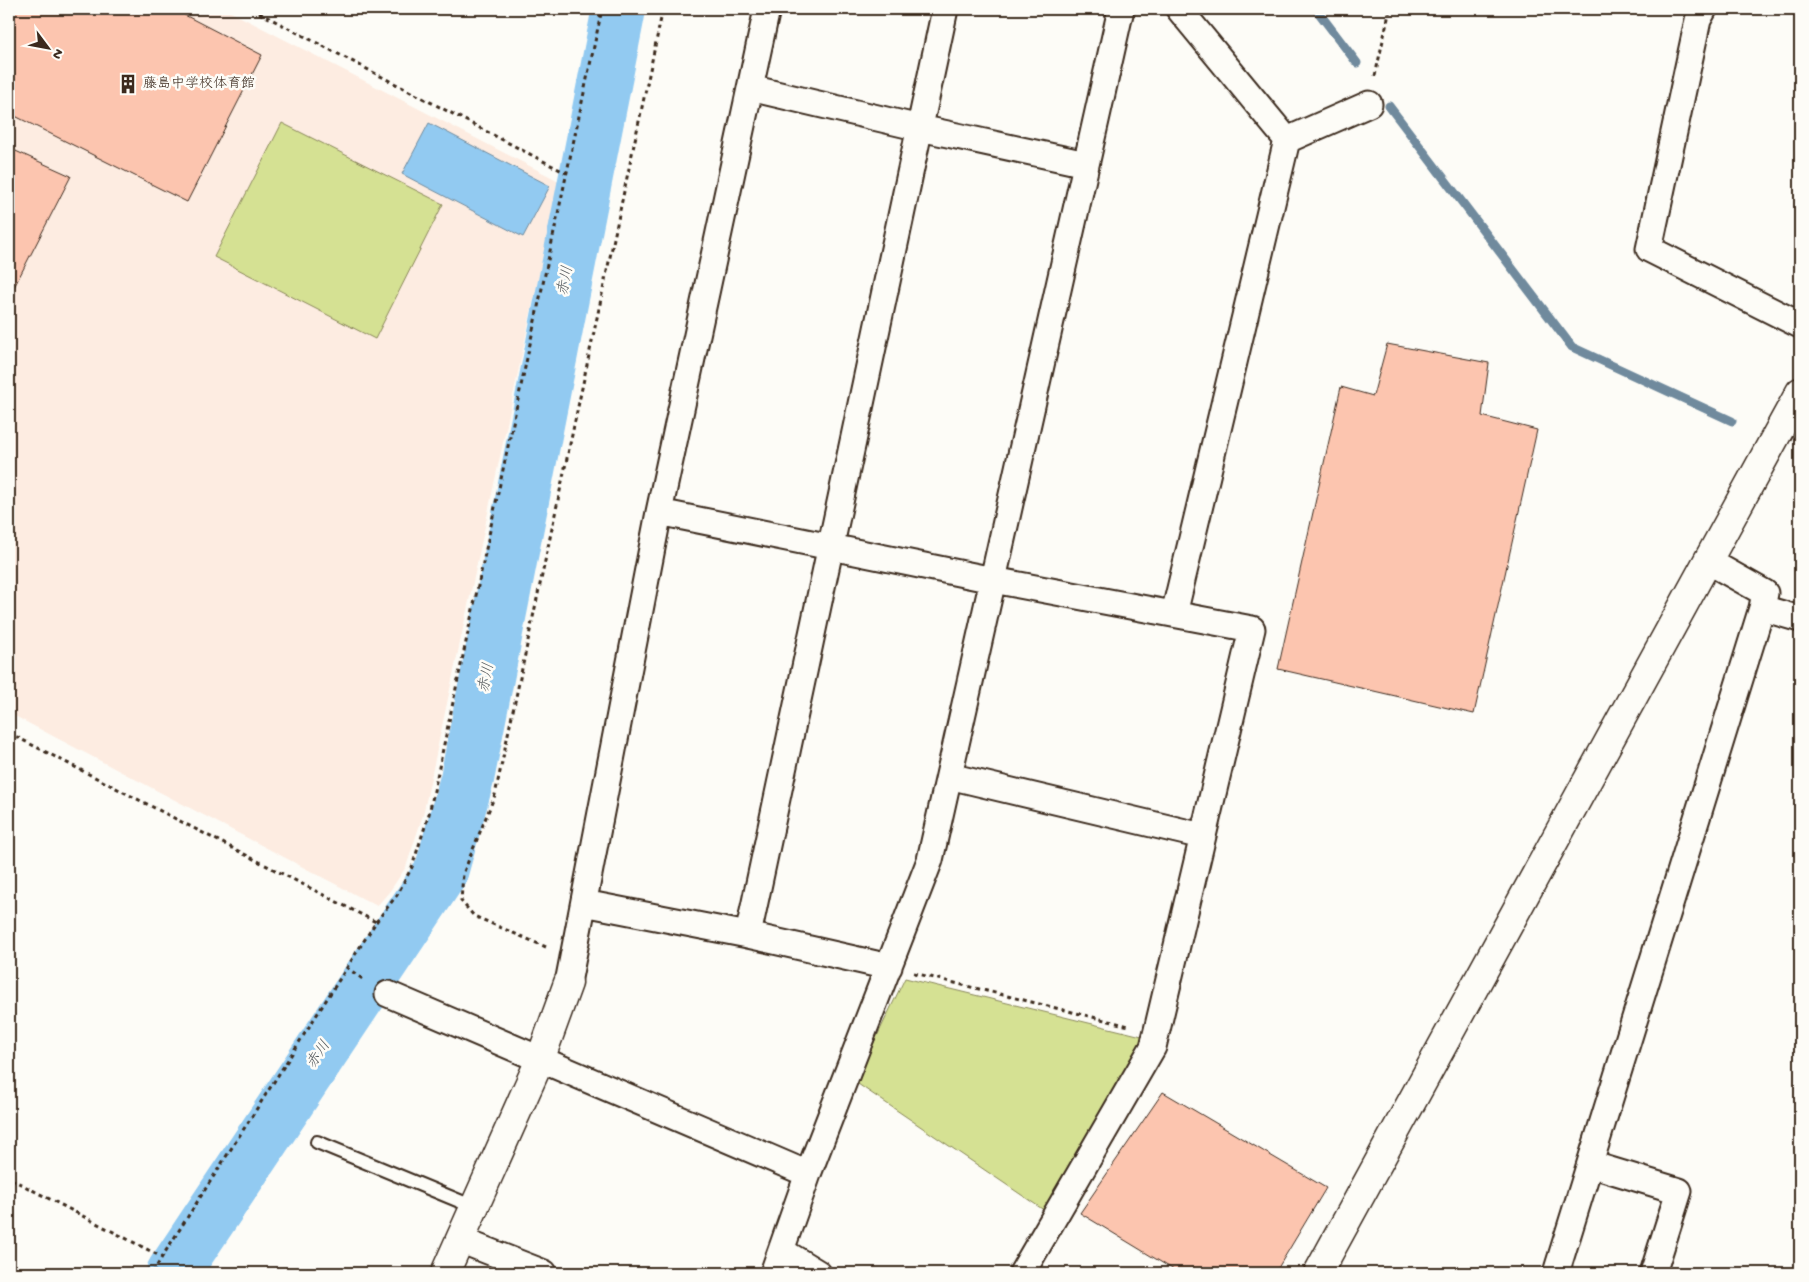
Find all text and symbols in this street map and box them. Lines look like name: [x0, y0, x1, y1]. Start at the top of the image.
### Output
north arrow: [22, 22, 72, 72]
text: N: [47, 45, 67, 62]
building icon: 藤島中学校体育館: [117, 73, 139, 95]
place label: 藤島中学校体育館: [143, 76, 255, 93]
water label: 赤川: [553, 264, 578, 297]
water label: 赤川: [474, 661, 499, 694]
water label: 赤川: [302, 1037, 335, 1072]

